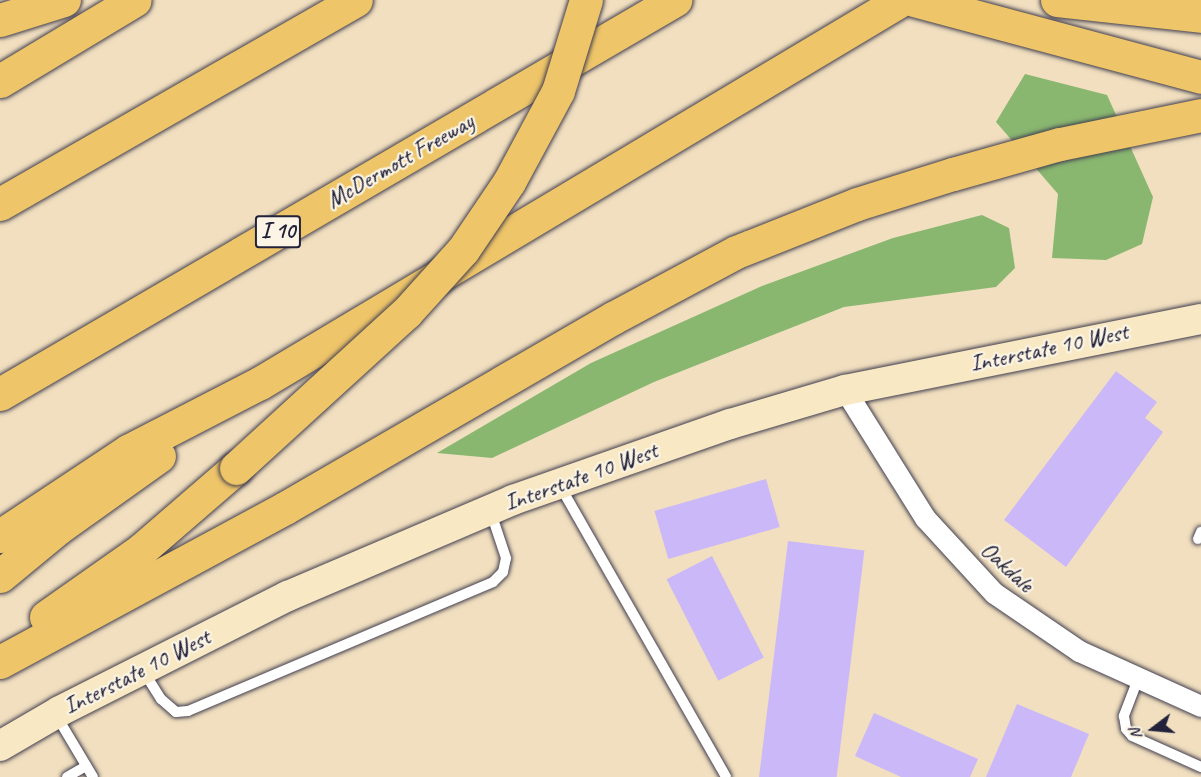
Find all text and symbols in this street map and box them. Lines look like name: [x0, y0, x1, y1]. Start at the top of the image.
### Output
street label: McDermott Freeway: [321, 107, 479, 215]
road number: I 10: [254, 213, 302, 251]
street label: Interstate 10 West: [967, 317, 1131, 379]
street label: Interstate 10 West: [501, 436, 661, 518]
street label: Oakdale: [974, 536, 1040, 598]
street label: Interstate 10 West: [59, 623, 215, 721]
north arrow: [1123, 699, 1183, 759]
text: N: [1125, 726, 1147, 741]

